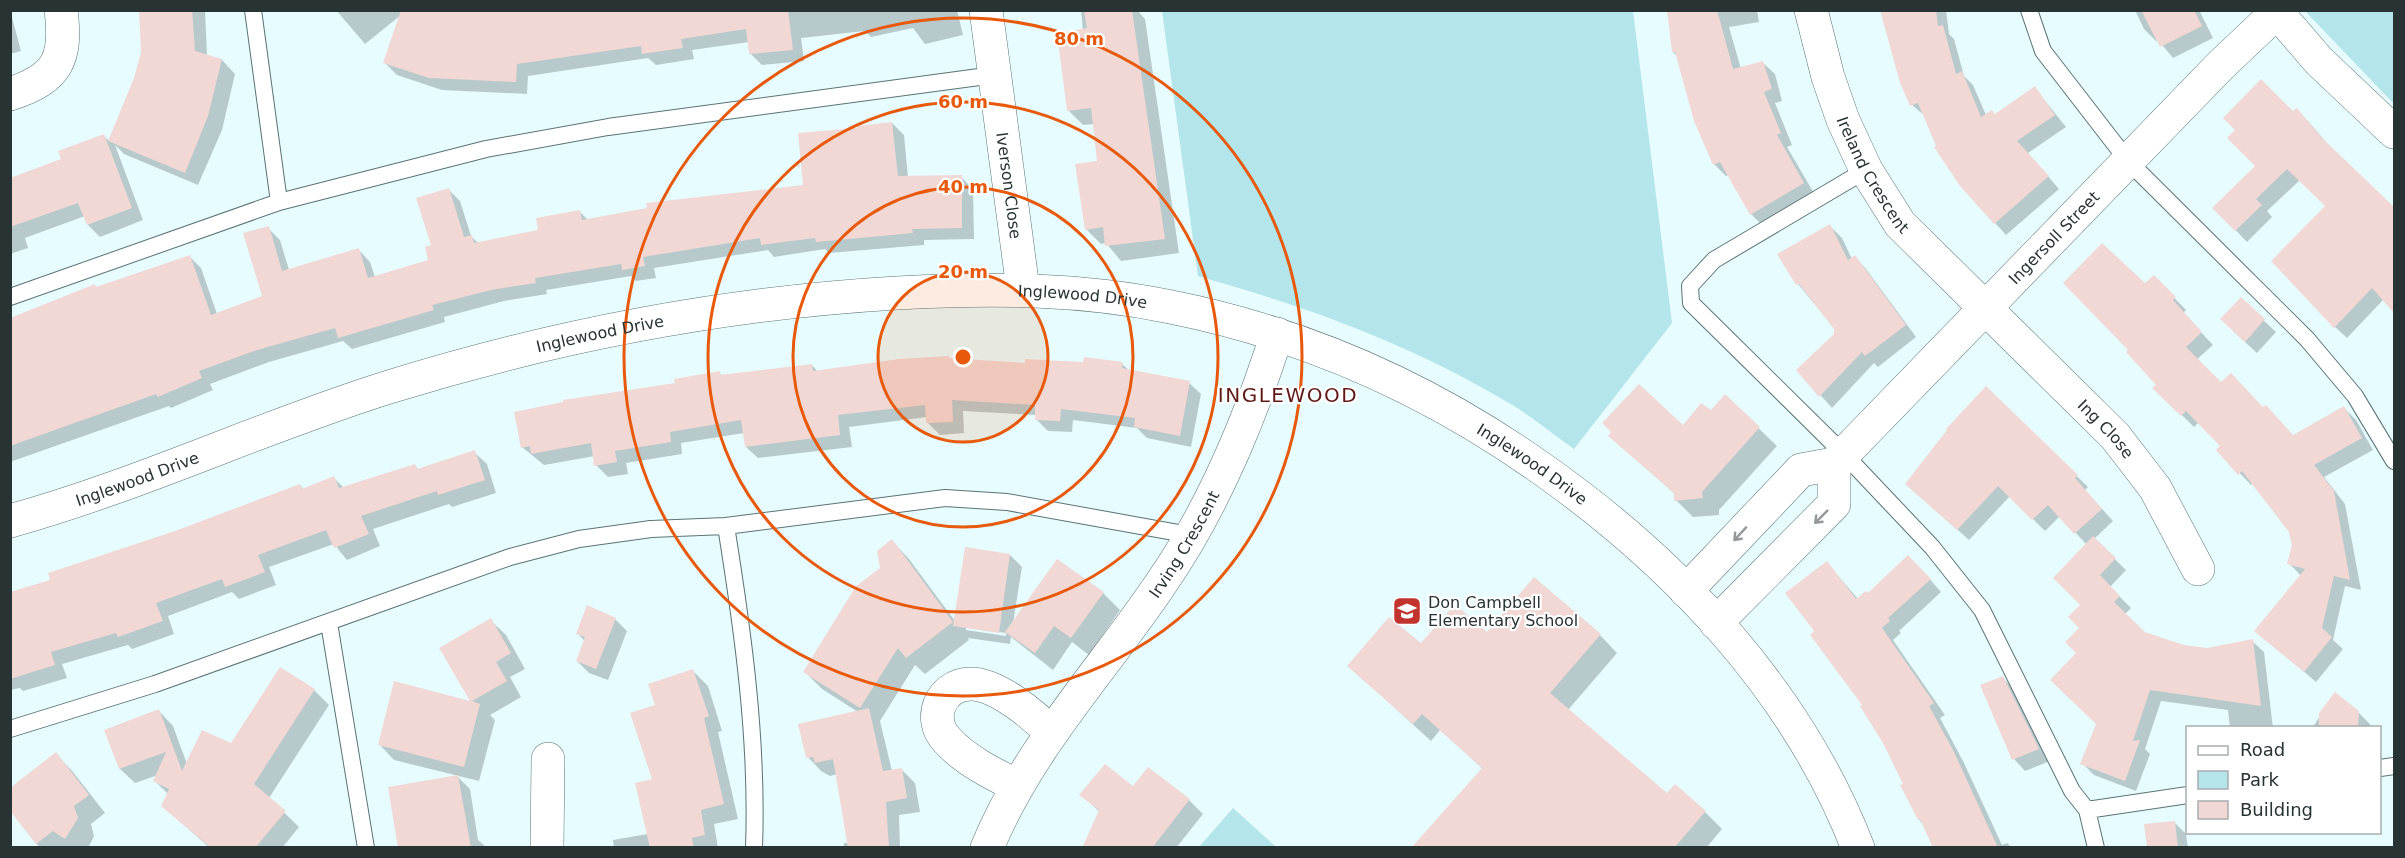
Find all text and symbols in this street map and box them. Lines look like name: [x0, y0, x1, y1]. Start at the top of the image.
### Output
text: 80 m: [1054, 28, 1104, 49]
text: 60 m: [938, 91, 988, 112]
street label: Ireland Crescent: [1832, 114, 1913, 237]
street label: Iverson Close: [992, 131, 1025, 240]
text: 40 m: [938, 176, 988, 197]
street label: Ingersoll Street: [2005, 187, 2103, 288]
text: 20 m: [938, 261, 988, 282]
street label: Inglewood Drive: [1018, 281, 1149, 312]
street label: Inglewood Drive: [534, 312, 665, 356]
centre of rings: [953, 347, 973, 367]
district label: INGLEWOOD: [1218, 383, 1358, 407]
street label: Ing Close: [2074, 396, 2138, 462]
street label: Inglewood Drive: [1473, 420, 1591, 509]
street label: Inglewood Drive: [73, 448, 202, 510]
street label: Irving Crescent: [1145, 488, 1223, 602]
one-way arrow: [1814, 510, 1828, 525]
one-way arrow: [1734, 526, 1748, 541]
place label: Don Campbell Elementary School: [1428, 593, 1578, 630]
school or university icon: Don Campbell Elementary School: [1391, 595, 1423, 627]
legend: [2186, 726, 2381, 834]
text: Road: [2240, 739, 2285, 760]
text: Park: [2240, 769, 2279, 790]
text: Building: [2240, 799, 2313, 820]

